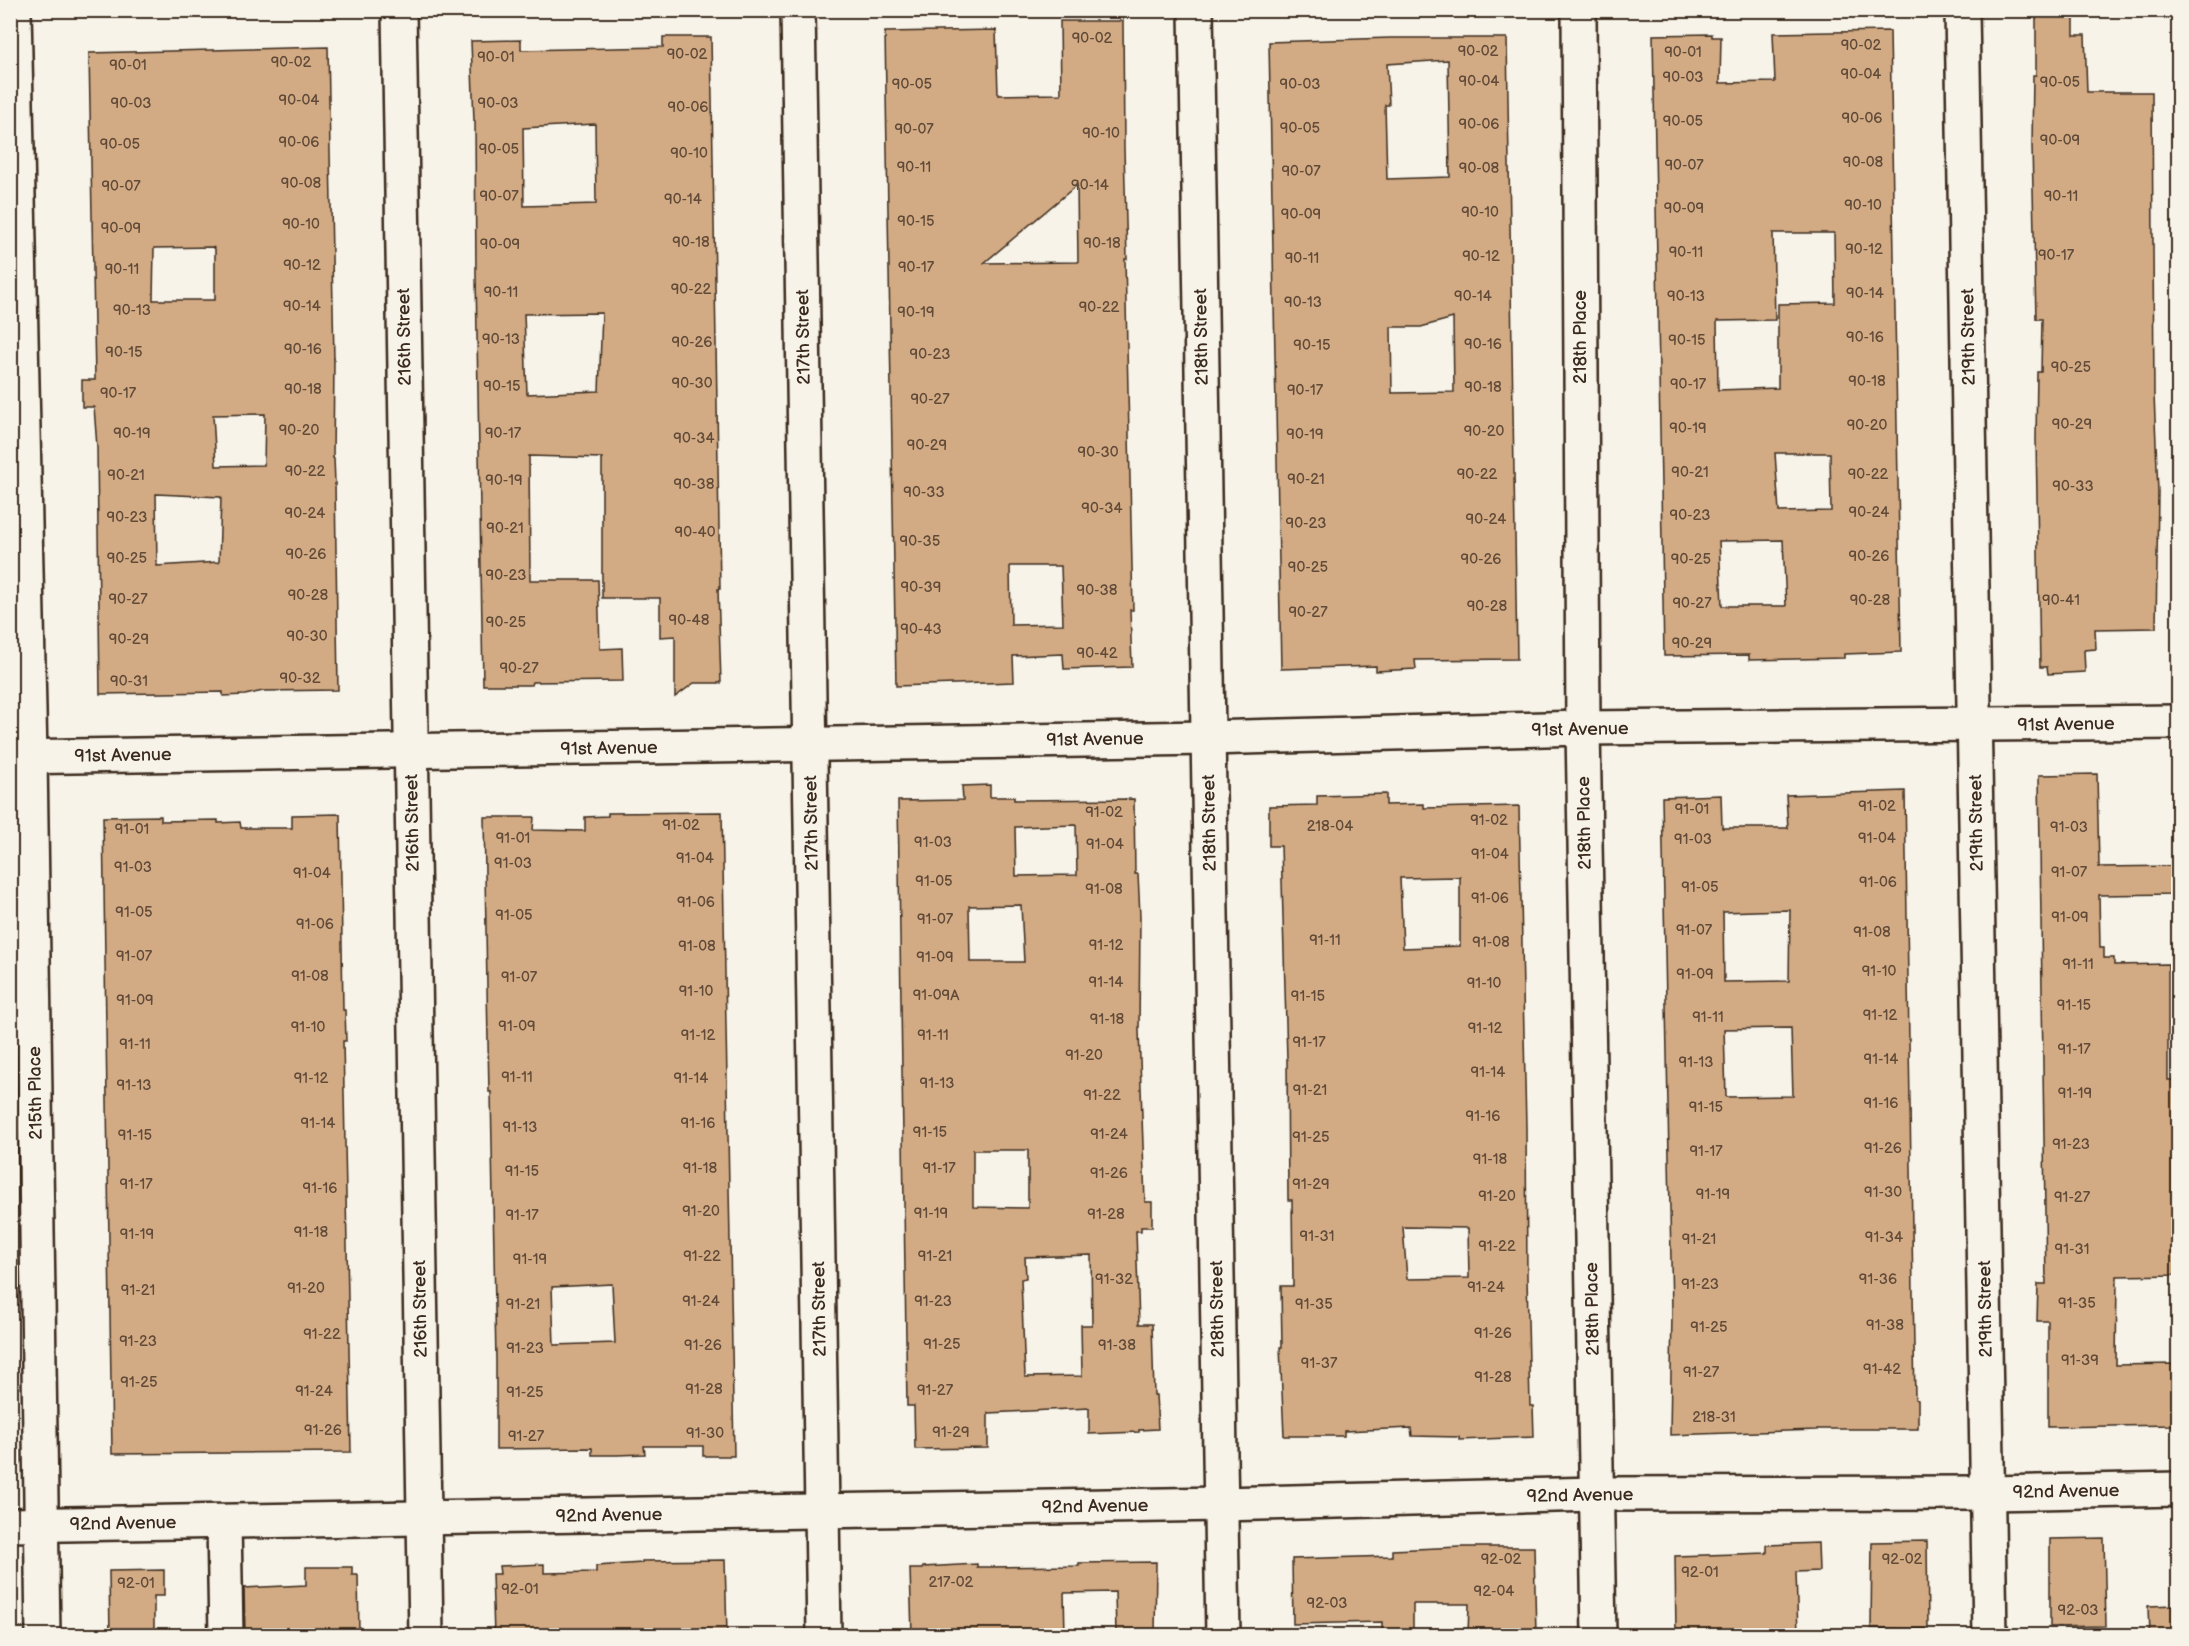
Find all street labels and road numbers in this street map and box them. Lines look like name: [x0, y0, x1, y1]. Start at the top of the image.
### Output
street label: 216th Street: [393, 287, 416, 386]
street label: 218th Street: [1190, 288, 1213, 386]
street label: 219th Street: [1957, 288, 1980, 386]
street label: 217th Street: [792, 289, 815, 385]
street label: 218th Place: [1570, 290, 1591, 384]
street label: 91st Avenue: [2017, 713, 2115, 736]
street label: 91st Avenue: [1531, 718, 1629, 741]
street label: 91st Avenue: [1046, 728, 1144, 751]
street label: 91st Avenue: [560, 737, 658, 760]
street label: 91st Avenue: [74, 744, 172, 767]
street label: 216th Street: [401, 773, 424, 872]
street label: 218th Street: [1198, 774, 1221, 872]
street label: 219th Street: [1965, 774, 1988, 872]
street label: 217th Street: [800, 775, 823, 871]
street label: 218th Place: [1573, 776, 1596, 870]
street label: 215th Place: [24, 1046, 47, 1140]
street label: 216th Street: [409, 1259, 432, 1358]
street label: 218th Street: [1206, 1260, 1229, 1358]
street label: 219th Street: [1974, 1260, 1997, 1358]
street label: 217th Street: [808, 1261, 831, 1357]
street label: 218th Place: [1581, 1262, 1604, 1356]
street label: 92nd Avenue: [2012, 1480, 2120, 1503]
street label: 92nd Avenue: [1526, 1484, 1634, 1507]
street label: 92nd Avenue: [1041, 1495, 1149, 1518]
street label: 92nd Avenue: [555, 1504, 663, 1527]
street label: 92nd Avenue: [69, 1512, 177, 1535]

